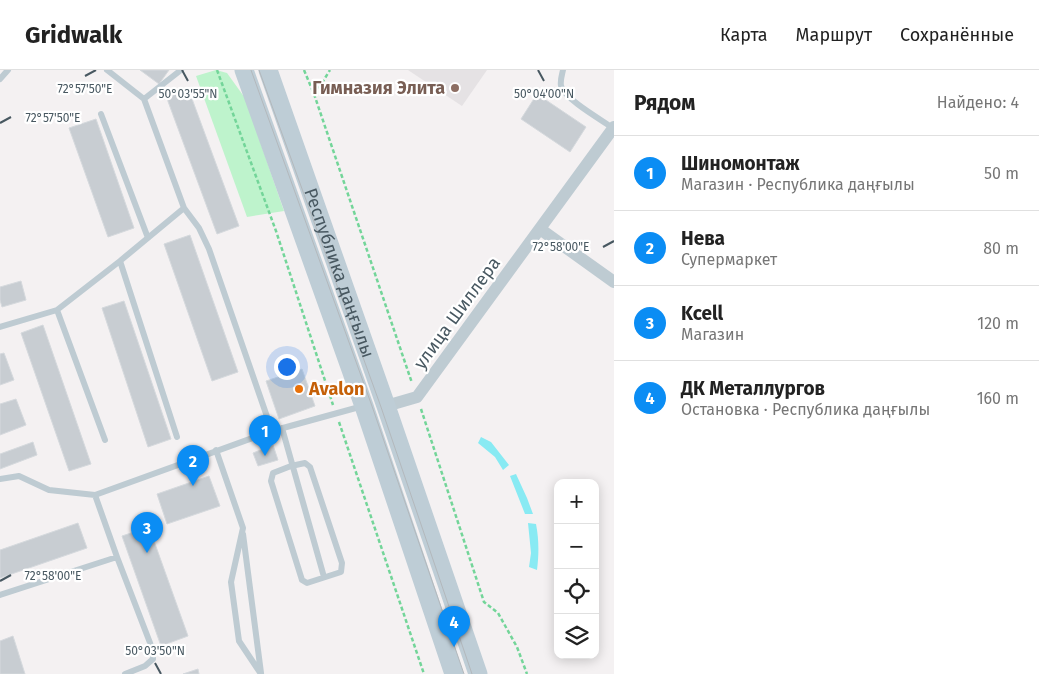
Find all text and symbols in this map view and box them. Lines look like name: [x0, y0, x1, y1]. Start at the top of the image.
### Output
text: Gridwalk: [25, 21, 122, 49]
text: Карта: [720, 24, 768, 46]
text: Маршрут: [796, 24, 872, 46]
text: Сохранённые: [900, 24, 1014, 46]
place label: Гимназия Элита: [312, 77, 445, 99]
text: 72°57'50"E: [58, 82, 112, 96]
marker: Гимназия Элита: [449, 82, 461, 94]
text: 50°03'55"N: [159, 87, 217, 101]
text: 50°04'00"N: [514, 87, 574, 101]
text: Рядом: [634, 90, 695, 116]
text: Найдено: 4: [937, 93, 1019, 112]
text: 72°57'50"E: [26, 111, 80, 125]
text: Шиномонтаж: [681, 152, 800, 175]
text: 1: [646, 164, 654, 183]
text: 50 m: [984, 164, 1019, 183]
text: Магазин · Республика даңғылы: [681, 175, 915, 194]
street label: Республика даңғылы: [299, 185, 379, 361]
text: Нева: [681, 227, 725, 250]
text: 2: [646, 239, 654, 258]
text: 80 m: [983, 239, 1019, 258]
text: 72°58'00"E: [533, 240, 589, 254]
text: Супермаркет: [681, 250, 777, 269]
street label: улица Шиллера: [409, 253, 505, 373]
text: Kcell: [681, 302, 723, 325]
text: 3: [646, 314, 654, 333]
text: 120 m: [977, 314, 1019, 333]
text: Магазин: [681, 325, 744, 344]
your location: [274, 354, 300, 380]
text: ДК Металлургов: [681, 377, 825, 400]
place label: Avalon: [308, 378, 364, 400]
marker: Avalon: [293, 383, 305, 395]
text: 4: [645, 389, 655, 408]
text: 160 m: [977, 389, 1019, 408]
text: Остановка · Республика даңғылы: [681, 400, 930, 419]
pin: 1: [249, 415, 281, 456]
pin: 2: [177, 445, 209, 486]
map controls: [554, 479, 599, 659]
button: +: [554, 479, 599, 524]
pin: 3: [131, 512, 163, 553]
button: −: [554, 524, 599, 569]
text: 72°58'00"E: [25, 569, 81, 583]
button: locate: [554, 569, 599, 614]
pin: 4: [438, 606, 470, 647]
button: layers: [554, 614, 599, 659]
text: 50°03'50"N: [125, 644, 185, 658]

